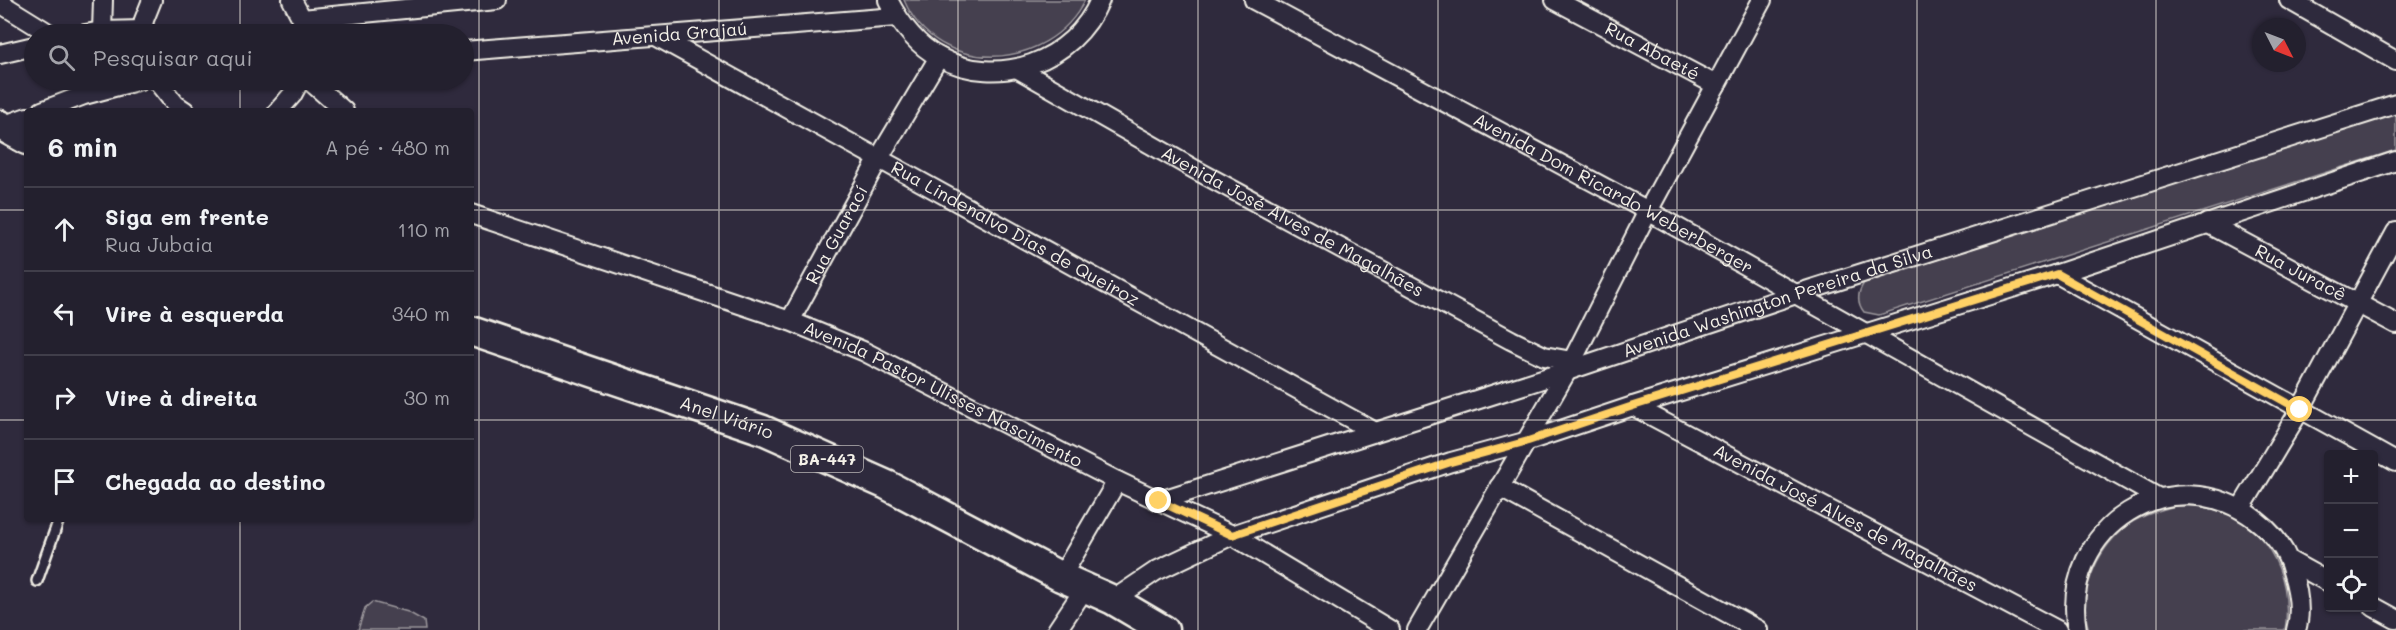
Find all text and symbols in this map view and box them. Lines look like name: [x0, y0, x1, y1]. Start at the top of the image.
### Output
street label: Avenida Grajaú: [611, 16, 748, 50]
street label: Rua Abaeté: [1601, 16, 1704, 85]
north arrow: [2252, 18, 2306, 72]
search box: [24, 24, 474, 90]
icon: search: [45, 41, 78, 74]
text: Pesquisar aqui: [93, 43, 253, 72]
street label: Avenida Dom Ricardo Weberberger: [1470, 107, 1758, 279]
text: 6 min: [48, 130, 117, 164]
text: A pé · 480 m: [325, 134, 450, 160]
street label: Avenida José Alves de Magalhães: [1157, 140, 1428, 302]
street label: Rua Lindenalvo Dias de Queiroz: [887, 155, 1144, 311]
street label: Rua Guarací: [799, 181, 873, 288]
text: Siga em frente: [105, 202, 269, 231]
icon: ahead: [48, 213, 81, 246]
text: 110 m: [397, 216, 450, 242]
text: Rua Jubaia: [105, 231, 213, 257]
street label: Rua Juracê: [2251, 238, 2351, 306]
street label: Avenida Washington Pereira da Silva: [1619, 239, 1935, 362]
icon: left: [48, 297, 81, 330]
text: Vire à esquerda: [105, 299, 284, 328]
text: 340 m: [392, 300, 450, 326]
street label: Avenida Pastor Ulisses Nascimento: [800, 315, 1087, 472]
icon: right: [48, 381, 81, 414]
text: Vire à direita: [105, 383, 258, 412]
text: 30 m: [404, 384, 450, 410]
street label: Anel Viário: [677, 390, 778, 444]
route start: [2286, 396, 2312, 422]
street label: Avenida José Alves de Magalhães: [1710, 438, 1982, 597]
road number: BA-447: [791, 446, 863, 472]
map controls: [2324, 450, 2378, 612]
button: +: [2324, 450, 2378, 504]
icon: arrive: [48, 465, 81, 498]
text: Chegada ao destino: [105, 467, 325, 496]
route end: [1145, 487, 1171, 513]
button: −: [2324, 504, 2378, 558]
button: locate: [2324, 558, 2378, 612]

